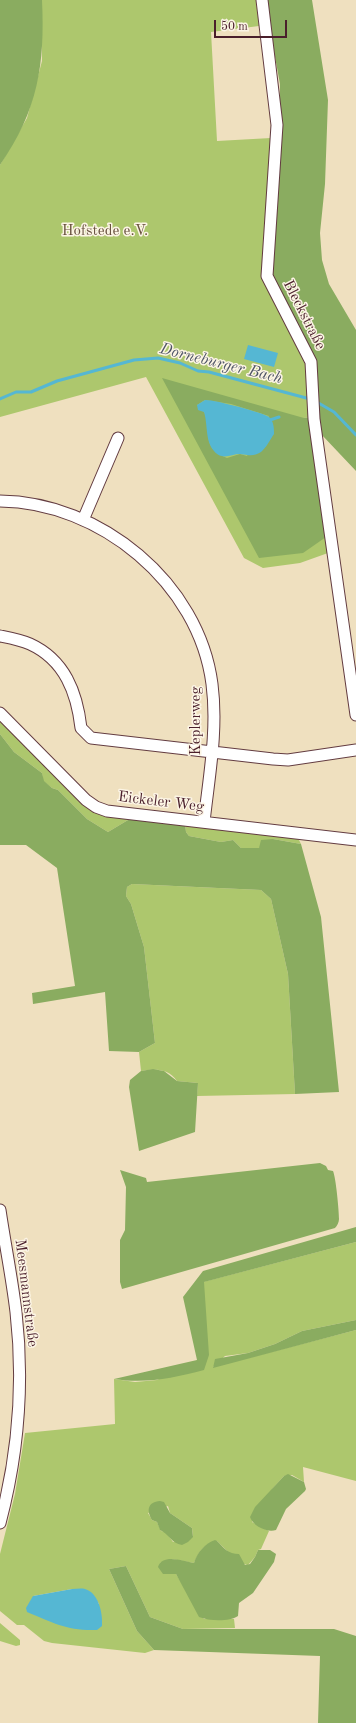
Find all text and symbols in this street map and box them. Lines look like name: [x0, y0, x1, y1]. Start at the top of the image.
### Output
scale bar: [216, 12, 289, 38]
text: 50 m: [221, 21, 248, 33]
park label: Hofstede e.V.: [62, 222, 148, 240]
street label: Bleckstraße: [279, 277, 329, 353]
water label: Dorneburger Bach: [158, 339, 284, 389]
street label: Keplerweg: [187, 686, 205, 756]
street label: Eickeler Weg: [117, 788, 205, 816]
street label: Meesmannstraße: [10, 1238, 42, 1348]

